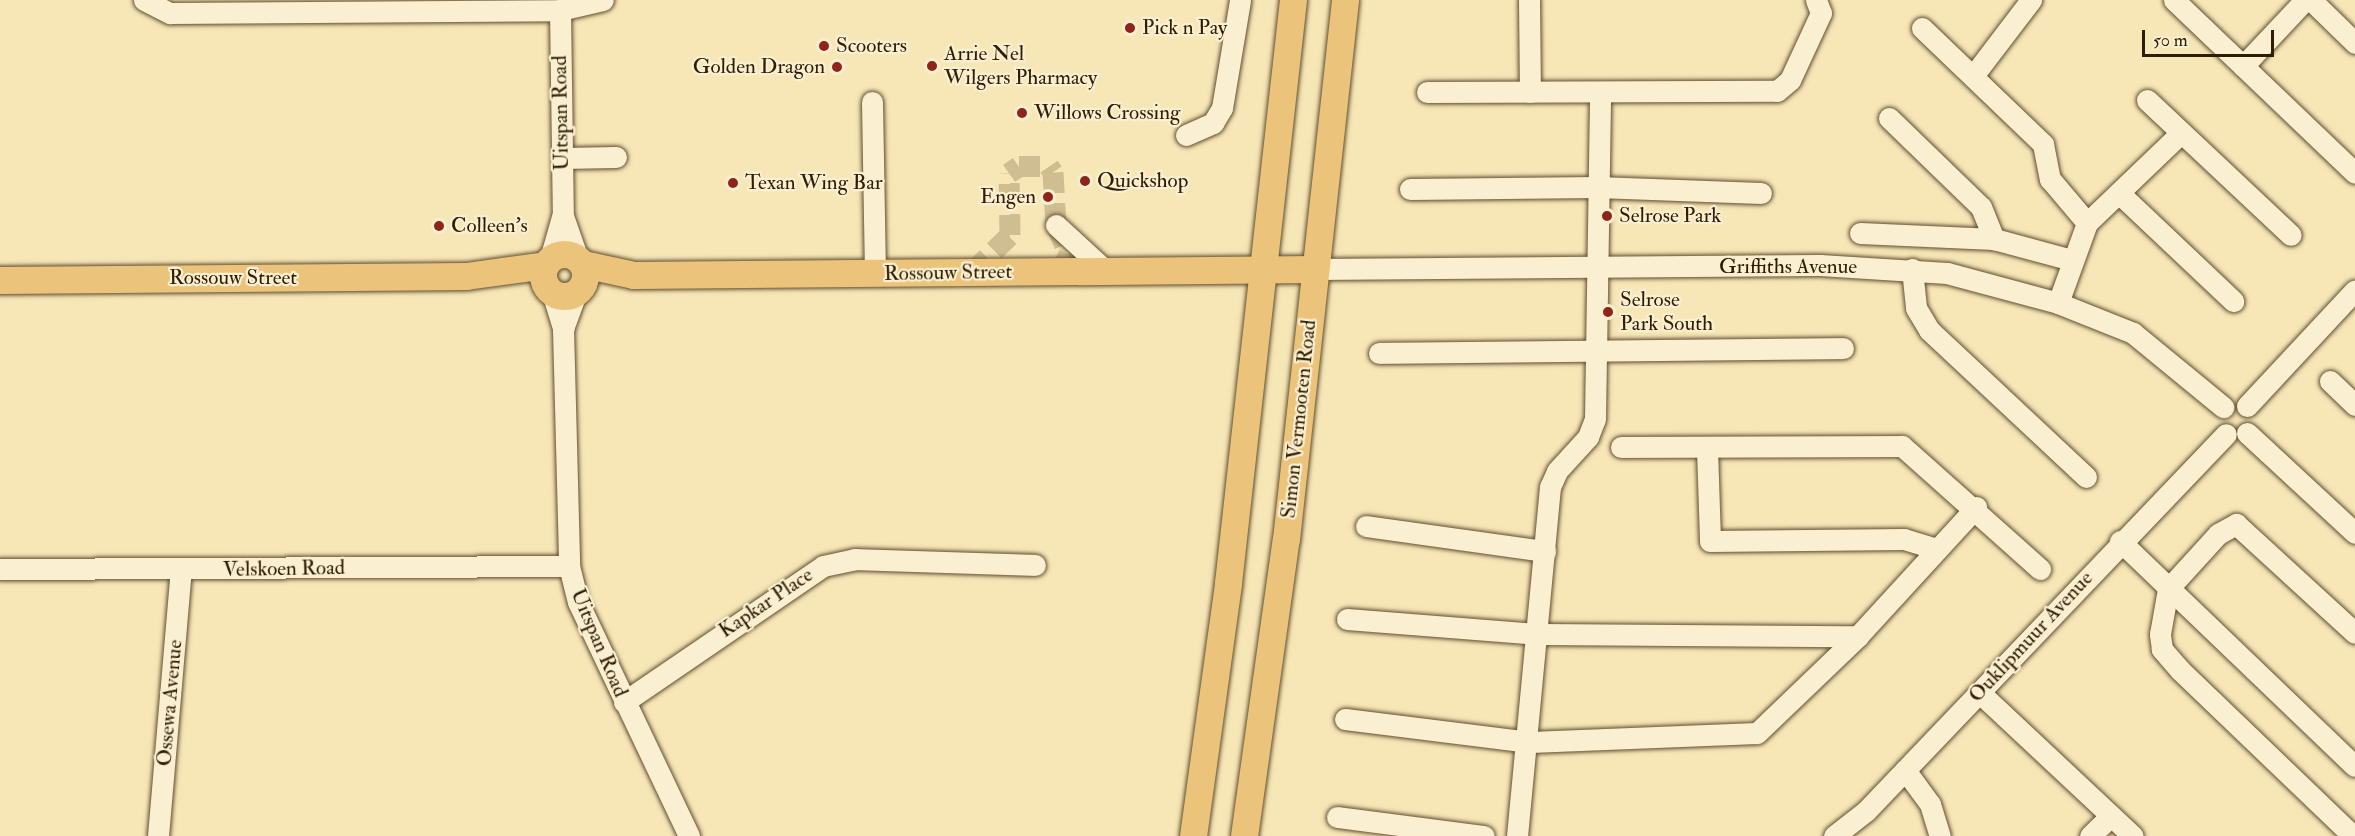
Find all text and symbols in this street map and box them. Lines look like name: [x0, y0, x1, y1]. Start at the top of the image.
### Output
place label: Pick n Pay: [1142, 15, 1227, 41]
scale bar: [2145, 18, 2277, 56]
marker: Pick n Pay: [1123, 21, 1137, 35]
text: 50 m: [2153, 29, 2188, 52]
place label: Scooters: [836, 33, 907, 59]
marker: Scooters: [817, 39, 831, 53]
place label: Arrie Nel Wilgers Pharmacy: [944, 41, 1097, 91]
place label: Golden Dragon: [693, 54, 825, 80]
street label: Uitspan Road: [547, 55, 575, 171]
marker: Arrie Nel Wilgers Pharmacy: [925, 59, 939, 73]
marker: Golden Dragon: [830, 60, 844, 74]
place label: Willows Crossing: [1034, 100, 1180, 126]
marker: Willows Crossing: [1015, 106, 1029, 120]
place label: Quickshop: [1097, 168, 1188, 194]
place label: Texan Wing Bar: [745, 170, 883, 196]
marker: Quickshop: [1078, 174, 1092, 188]
marker: Texan Wing Bar: [726, 176, 740, 190]
place label: Engen: [980, 184, 1036, 210]
marker: Engen: [1041, 190, 1055, 204]
place label: Selrose Park: [1619, 203, 1721, 229]
marker: Selrose Park: [1600, 209, 1614, 223]
place label: Colleen's: [451, 213, 528, 239]
marker: Colleen's: [432, 219, 446, 233]
street label: Griffiths Avenue: [1719, 254, 1857, 280]
street label: Rossouw Street: [884, 259, 1012, 287]
street label: Rossouw Street: [169, 265, 297, 291]
place label: Selrose Park South: [1620, 287, 1713, 337]
marker: Selrose Park South: [1601, 305, 1615, 319]
street label: Simon Vermooten Road: [1276, 318, 1322, 520]
street label: Velskoen Road: [223, 555, 345, 583]
street label: Kapkar Place: [714, 562, 818, 644]
street label: Ouklipmuur Avenue: [1964, 566, 2098, 708]
street label: Uitspan Road: [565, 585, 633, 701]
street label: Ossewa Avenue: [152, 639, 188, 767]

